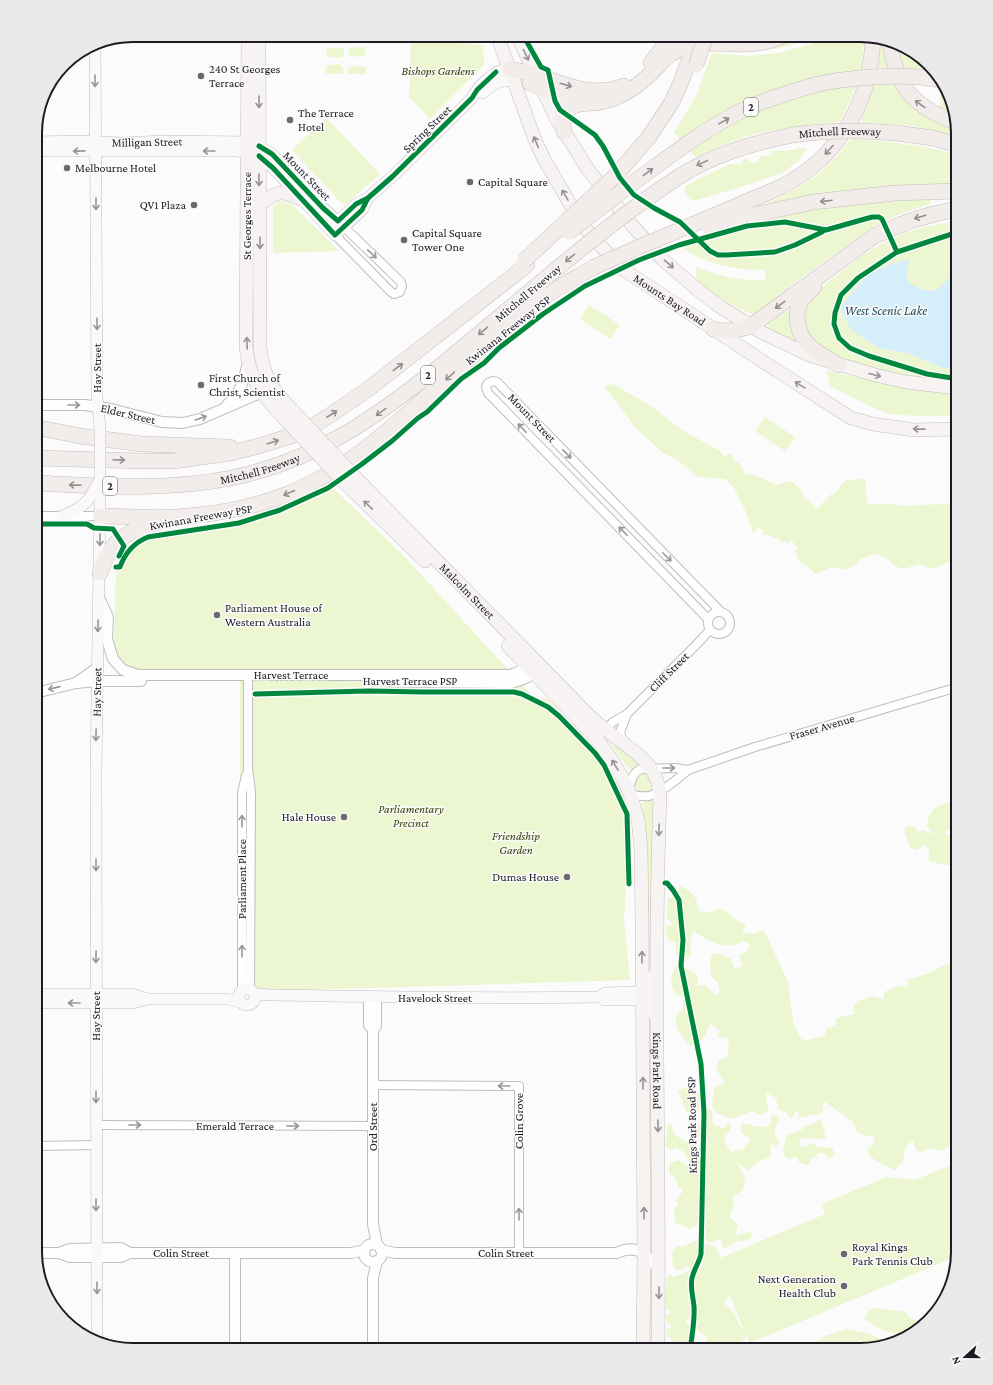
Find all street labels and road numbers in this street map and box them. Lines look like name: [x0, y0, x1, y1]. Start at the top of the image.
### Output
road number: 2: [744, 98, 758, 116]
street label: Spring Street: [400, 102, 455, 156]
street label: Mitchell Freeway: [798, 124, 882, 141]
street label: Milligan Street: [112, 134, 183, 150]
street label: Mount Street: [280, 148, 335, 204]
street label: St Georges Terrace: [240, 172, 254, 260]
street label: Mitchell Freeway: [492, 261, 564, 325]
street label: Mounts Bay Road: [631, 271, 709, 329]
street label: Kwinana Freeway PSP: [462, 292, 554, 368]
street label: Hay Street: [90, 342, 104, 393]
road number: 2: [421, 366, 435, 384]
street label: Mount Street: [505, 390, 560, 446]
street label: Elder Street: [99, 401, 158, 427]
street label: Mitchell Freeway: [219, 450, 302, 487]
road number: 2: [103, 477, 117, 495]
street label: Kwinana Freeway PSP: [148, 501, 254, 533]
street label: Malcolm Street: [437, 560, 498, 623]
street label: Cliff Street: [646, 648, 693, 695]
street label: Hay Street: [90, 666, 104, 717]
street label: Harvest Terrace: [254, 668, 328, 682]
street label: Harvest Terrace PSP: [363, 674, 457, 688]
street label: Fraser Avenue: [788, 711, 856, 743]
street label: Parliament Place: [235, 839, 249, 919]
street label: Hay Street: [89, 990, 103, 1041]
street label: Havelock Street: [398, 991, 473, 1005]
street label: Kings Park Road: [650, 1032, 664, 1110]
street label: Kings Park Road PSP: [684, 1076, 700, 1174]
street label: Colin Grove: [512, 1093, 526, 1149]
street label: Ord Street: [366, 1102, 380, 1151]
street label: Emerald Terrace: [196, 1119, 274, 1133]
street label: Colin Street: [153, 1246, 210, 1260]
street label: Colin Street: [478, 1246, 535, 1260]

